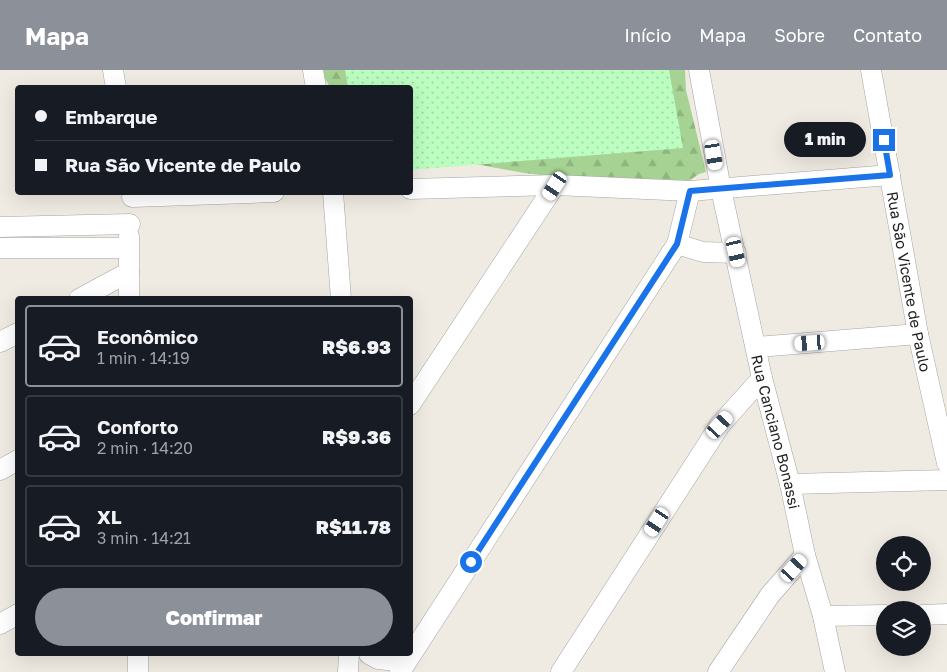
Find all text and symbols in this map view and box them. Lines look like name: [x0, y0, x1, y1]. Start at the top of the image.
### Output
text: Mapa: [25, 21, 89, 50]
text: Início: [624, 24, 671, 46]
text: Mapa: [699, 24, 746, 46]
text: Sobre: [774, 24, 825, 46]
text: Contato: [853, 24, 922, 46]
text: Embarque: [65, 105, 158, 128]
callout: 1 min: [784, 122, 866, 158]
text: 1 min: [805, 129, 845, 149]
route end: [873, 129, 895, 151]
car: [704, 139, 723, 171]
text: Rua São Vicente de Paulo: [65, 153, 301, 176]
car: [540, 169, 569, 203]
street label: Rua São Vicente de Paulo: [884, 190, 935, 374]
car: [725, 236, 746, 268]
icon: car: [37, 324, 82, 369]
text: Econômico: [97, 325, 198, 348]
car: [794, 334, 825, 352]
text: R$6.93: [322, 335, 391, 358]
text: 1 min · 14:19: [97, 348, 190, 368]
street label: Rua Canciano Bonassi: [748, 353, 804, 511]
car: [704, 409, 735, 441]
icon: car: [37, 414, 82, 459]
text: Conforto: [97, 415, 178, 438]
text: R$9.36: [322, 425, 391, 448]
text: 2 min · 14:20: [97, 438, 193, 458]
icon: car: [37, 504, 82, 549]
text: XL: [97, 505, 122, 528]
car: [642, 505, 671, 539]
text: R$11.78: [316, 515, 391, 538]
text: 3 min · 14:21: [97, 528, 191, 548]
map controls: [876, 536, 931, 656]
button: locate: [876, 536, 931, 591]
route start: [460, 551, 482, 573]
car: [778, 552, 809, 584]
button: Confirmar: [35, 588, 393, 646]
button: layers: [876, 601, 931, 656]

